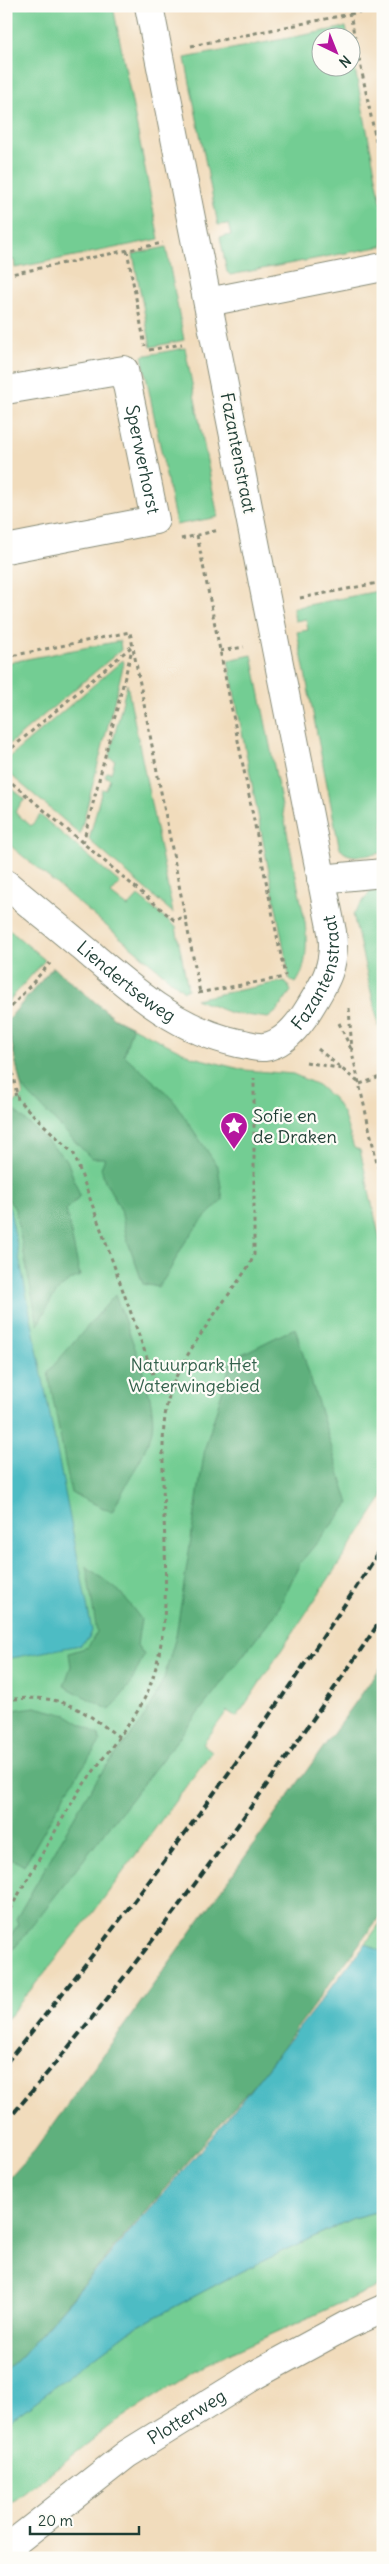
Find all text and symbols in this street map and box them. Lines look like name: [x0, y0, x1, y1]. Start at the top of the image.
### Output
north arrow: [312, 28, 362, 78]
text: N: [335, 52, 355, 71]
street label: Fazantenstraat: [216, 391, 261, 515]
street label: Sperwerhorst: [121, 403, 165, 516]
street label: Fazantenstraat: [286, 913, 344, 1035]
street label: Liendertseweg: [72, 936, 180, 1027]
place label: Sofie en de Draken: [253, 1104, 337, 1148]
place icon: Sofie en de Draken: [219, 1111, 249, 1150]
park label: Natuurpark Het Waterwingebied: [128, 1353, 260, 1397]
street label: Plotterweg: [143, 2384, 230, 2450]
scale bar: [30, 2504, 139, 2536]
text: 20 m: [38, 2511, 73, 2530]

